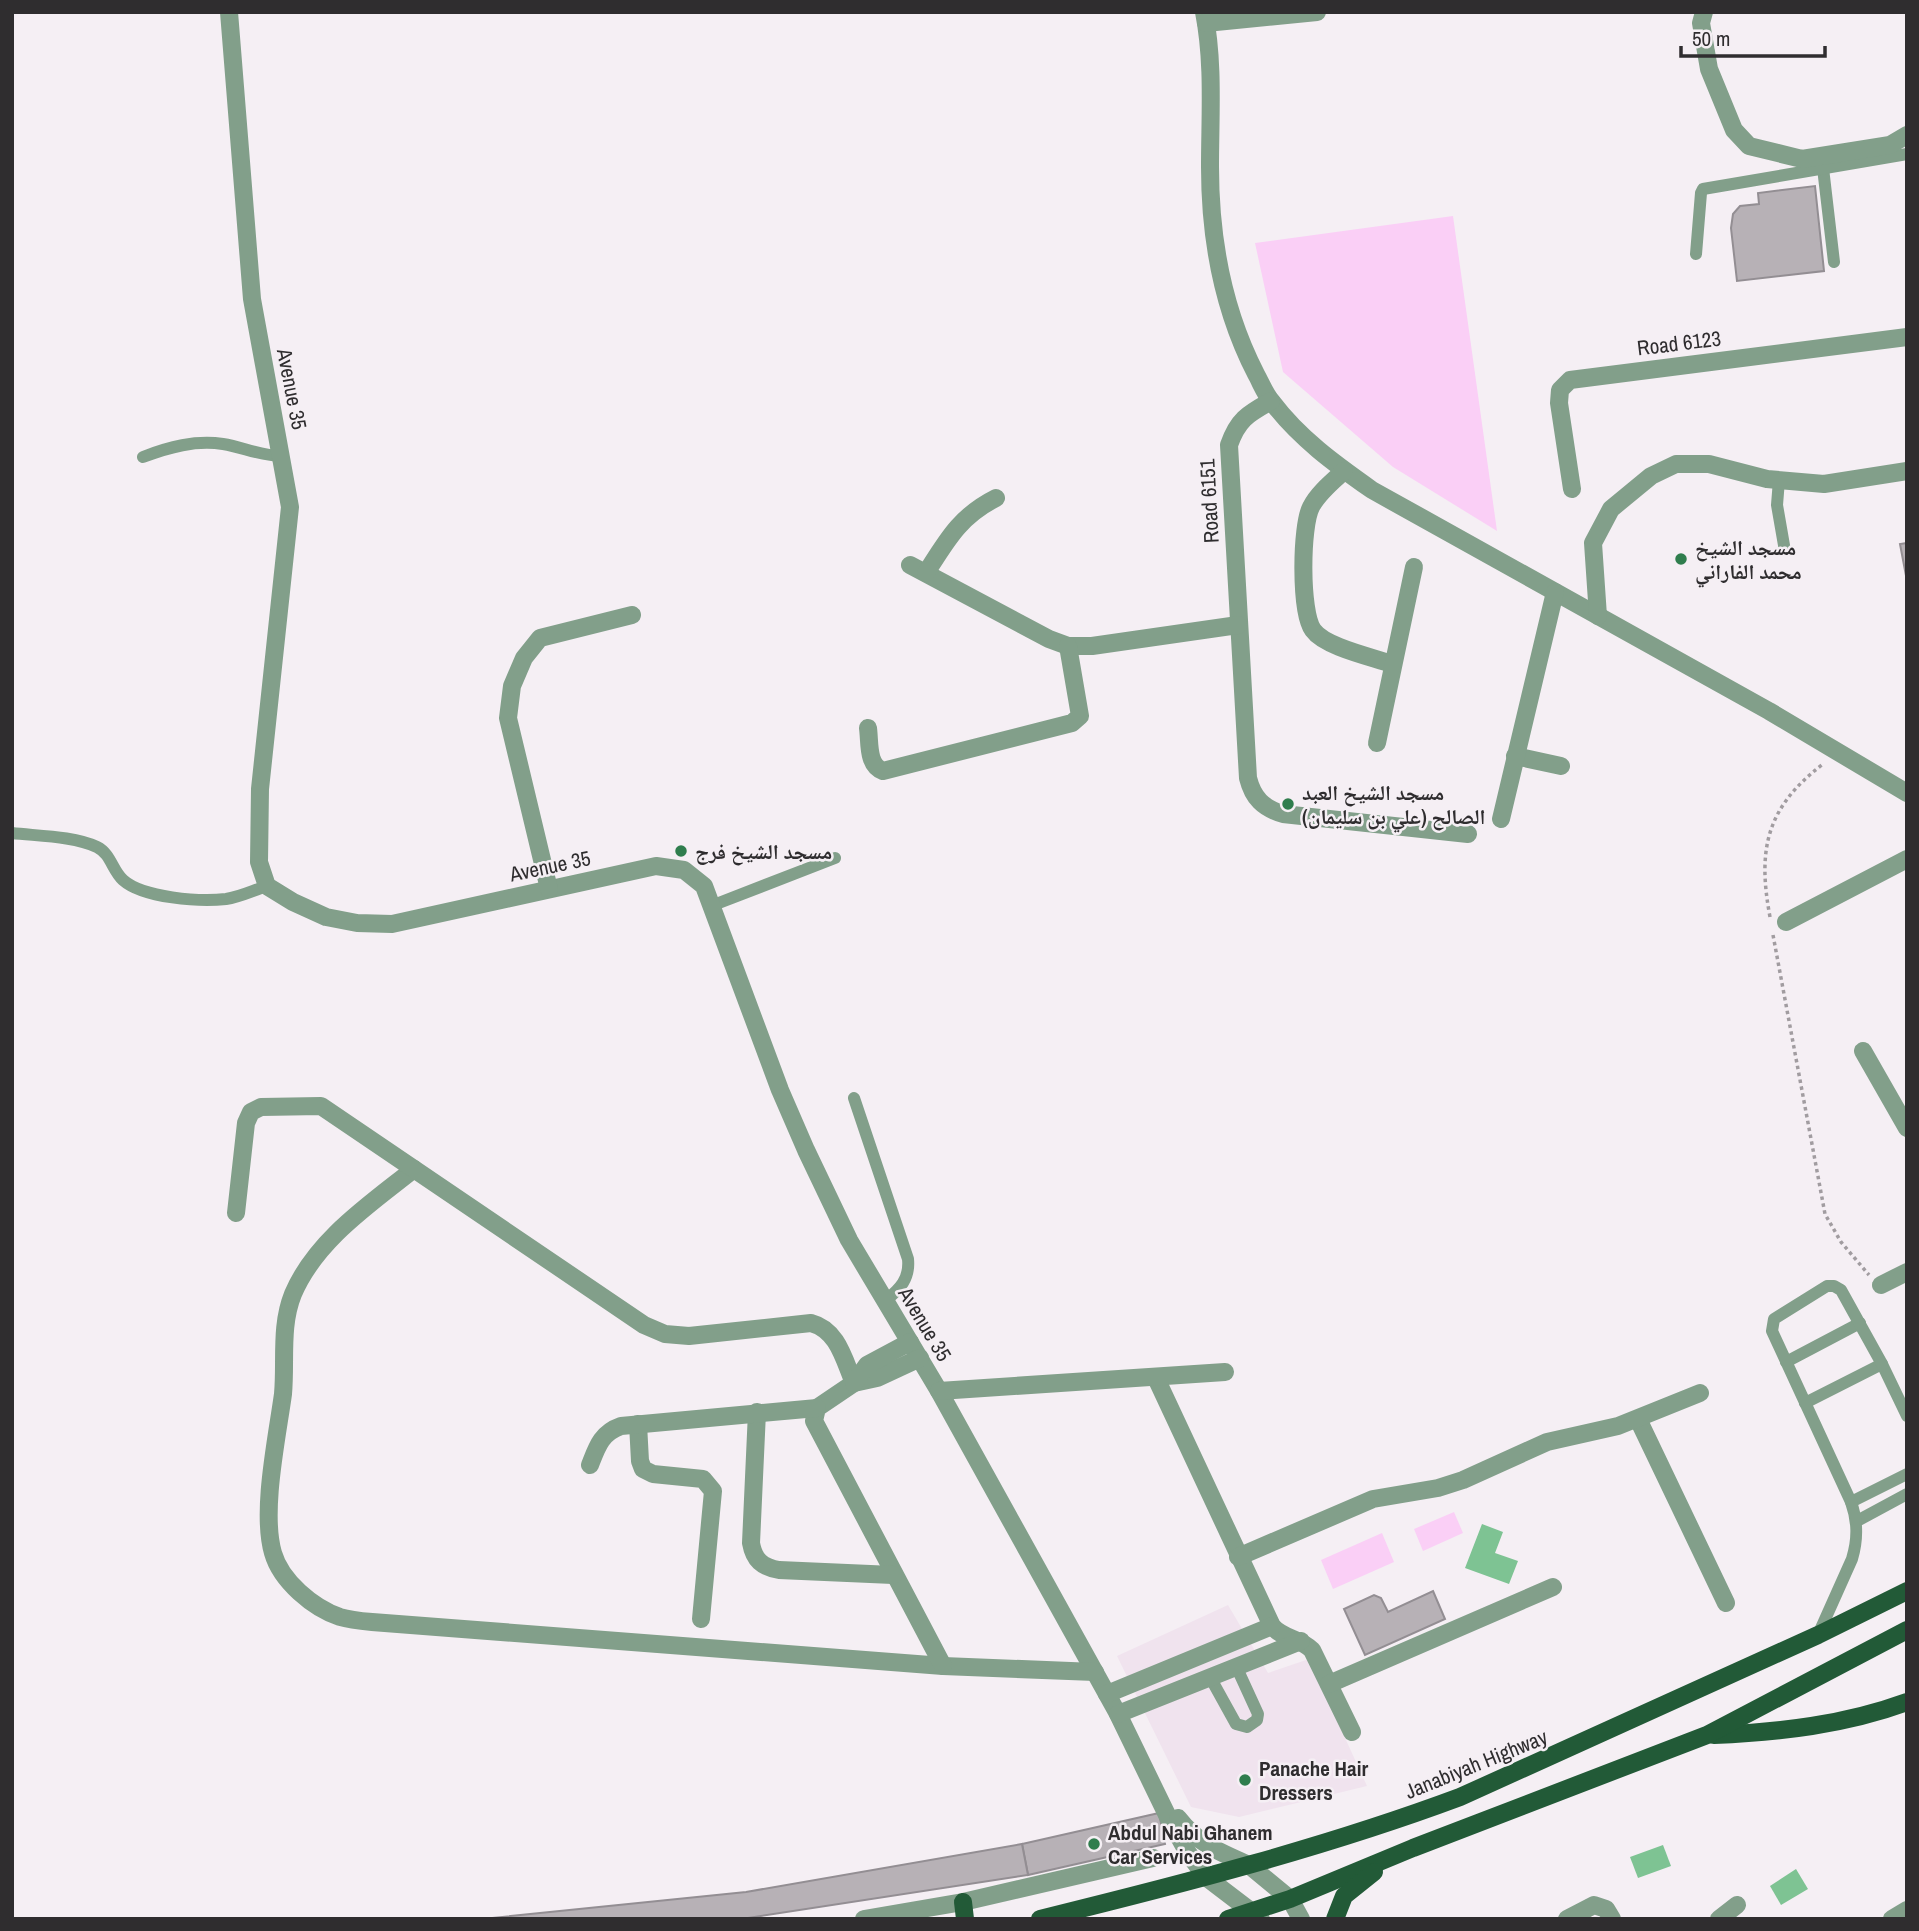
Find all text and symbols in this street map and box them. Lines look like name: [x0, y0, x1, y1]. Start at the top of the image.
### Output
scale bar: [1681, 14, 1825, 58]
text: 50 m: [1692, 24, 1730, 53]
street label: Road 6123: [1635, 323, 1723, 363]
street label: Avenue 35: [270, 345, 314, 432]
street label: Road 6151: [1192, 458, 1226, 544]
place label: مسجد الشيخ محمد الفاراني: [1695, 533, 1802, 588]
marker: مسجد الشيخ محمد الفاراني: [1673, 551, 1689, 567]
place label: مسجد الشيخ العبد الصالح (علي بن سليمان): [1302, 778, 1486, 833]
marker: مسجد الشيخ العبد الصالح (علي بن سليمان): [1280, 796, 1296, 812]
place label: مسجد الشيخ فرج: [695, 837, 832, 866]
street label: Avenue 35: [506, 843, 593, 889]
marker: مسجد الشيخ فرج: [673, 843, 689, 859]
street label: Avenue 35: [891, 1281, 959, 1367]
street label: Janabiyah Highway: [1400, 1722, 1552, 1806]
place label: Panache Hair Dressers: [1259, 1754, 1368, 1807]
marker: Panache Hair Dressers: [1237, 1772, 1253, 1788]
place label: Abdul Nabi Ghanem Car Services: [1108, 1818, 1273, 1871]
marker: Abdul Nabi Ghanem Car Services: [1086, 1836, 1102, 1852]

